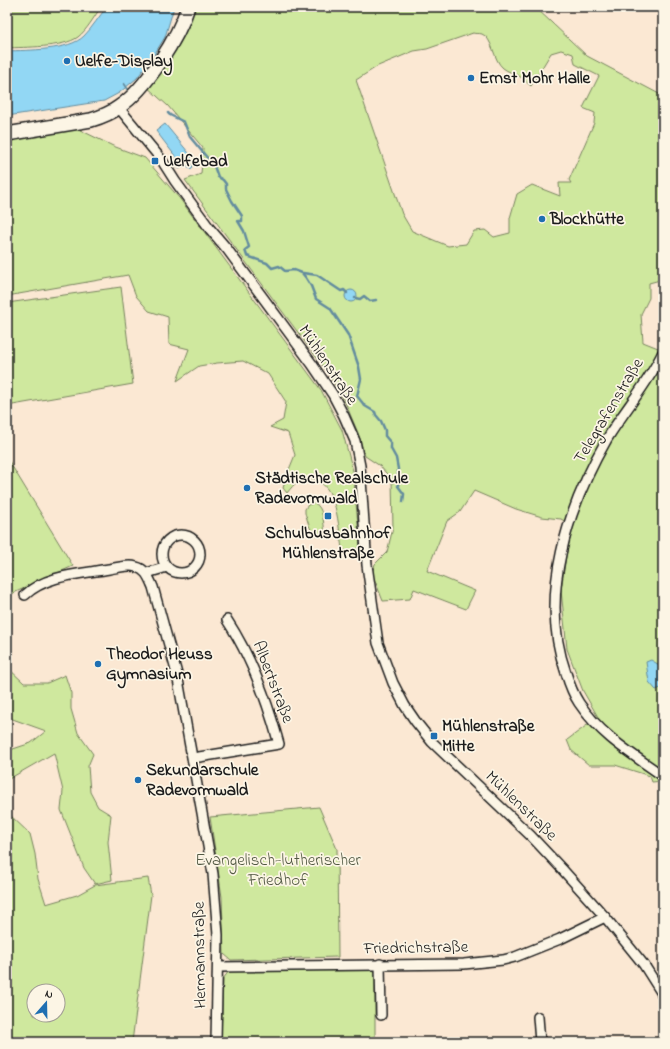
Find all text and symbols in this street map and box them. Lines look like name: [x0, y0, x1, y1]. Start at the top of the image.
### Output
place label: Uelfe-Display: [75, 49, 173, 76]
marker: Uelfe-Display: [62, 56, 72, 66]
place label: Ernst Mohr Halle: [479, 66, 592, 91]
marker: Ernst Mohr Halle: [466, 73, 476, 83]
place label: Uelfebad: [163, 149, 228, 174]
marker: Uelfebad: [150, 156, 160, 166]
place label: Blockhütte: [549, 207, 625, 232]
marker: Blockhütte: [537, 214, 547, 224]
street label: Mühlenstraße: [292, 320, 364, 411]
street label: Telegrafenstraße: [568, 353, 652, 470]
place label: Städtische Realschule Radevormwald: [255, 466, 410, 511]
marker: Städtische Realschule Radevormwald: [242, 483, 252, 493]
marker: Schulbusbahnhof Mühlenstraße: [323, 511, 333, 521]
place label: Schulbusbahnhof Mühlenstraße: [265, 521, 392, 566]
street label: Albertstraße: [246, 637, 300, 727]
place label: Theodor Heuss Gymnasium: [106, 642, 213, 689]
marker: Theodor Heuss Gymnasium: [93, 659, 103, 669]
place label: Mühlenstraße Mitte: [442, 714, 536, 759]
marker: Mühlenstraße Mitte: [429, 731, 439, 741]
place label: Sekundarschule Radevormwald: [146, 758, 260, 803]
street label: Mühlenstraße: [479, 765, 563, 847]
marker: Sekundarschule Radevormwald: [133, 775, 143, 785]
park label: Evangelisch-lutherischer Friedhof: [195, 848, 362, 893]
street label: Hermannstraße: [187, 901, 213, 1009]
street label: Friedrichstraße: [363, 935, 469, 961]
north arrow: [26, 983, 66, 1023]
text: N: [43, 986, 55, 1003]

